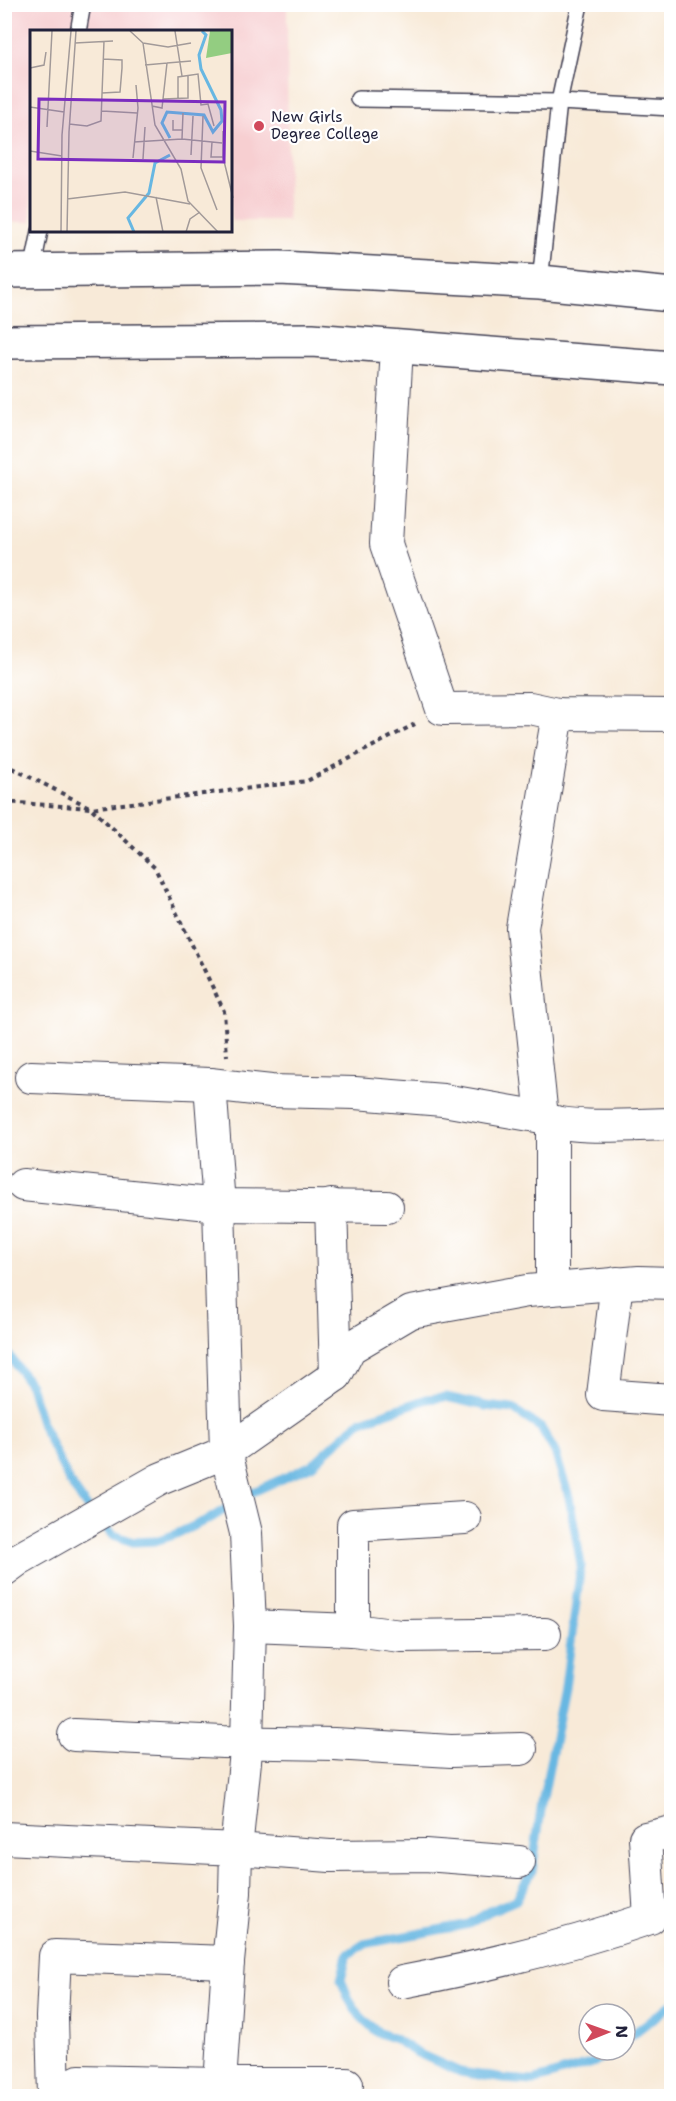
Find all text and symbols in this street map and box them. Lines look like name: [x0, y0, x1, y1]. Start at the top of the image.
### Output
inset map: [30, 30, 232, 232]
place label: New Girls Degree College: [271, 107, 379, 144]
marker: New Girls Degree College: [252, 119, 266, 133]
north arrow: [577, 2002, 637, 2062]
text: N: [611, 2025, 632, 2038]

